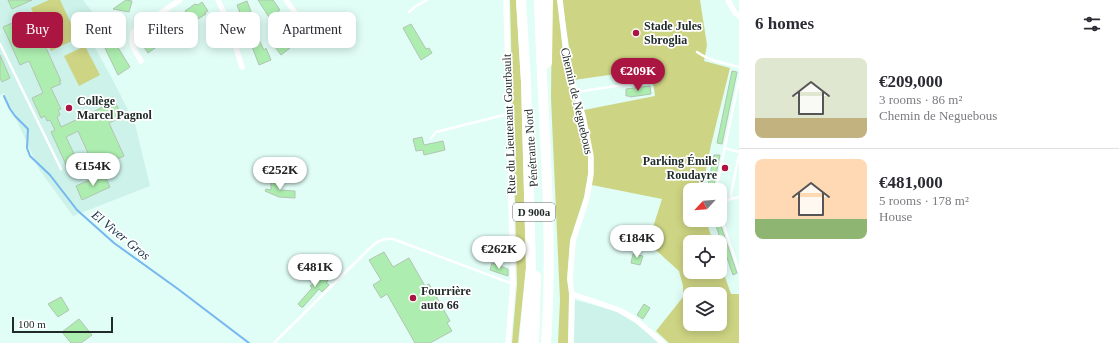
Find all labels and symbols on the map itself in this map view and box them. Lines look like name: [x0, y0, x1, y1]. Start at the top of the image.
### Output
place label: Stade Jules Sbroglia: [644, 19, 702, 47]
marker: Stade Jules Sbroglia: [631, 28, 641, 38]
street label: Chemin de Neguebous: [558, 46, 596, 156]
street label: Rue du Lieutenant Gourbault: [500, 53, 518, 194]
pin: €209K: [610, 58, 666, 92]
place label: Collège Marcel Pagnol: [77, 94, 152, 122]
marker: Collège Marcel Pagnol: [64, 103, 74, 113]
street label: Pénétrante Nord: [521, 108, 541, 188]
pin: €154K: [65, 153, 121, 187]
place label: Parking Émile Roudayre: [643, 154, 718, 182]
pin: €252K: [252, 157, 308, 191]
marker: Parking Émile Roudayre: [720, 163, 730, 173]
north arrow: [683, 183, 727, 227]
road number: D 900a: [513, 203, 555, 221]
water label: El Viver Gros: [88, 206, 153, 263]
pin: €184K: [609, 225, 665, 259]
pin: €262K: [471, 236, 527, 270]
pin: €481K: [287, 254, 343, 288]
place label: Fourrière auto 66: [421, 284, 471, 312]
marker: Fourrière auto 66: [408, 293, 418, 303]
scale bar: [12, 315, 113, 334]

